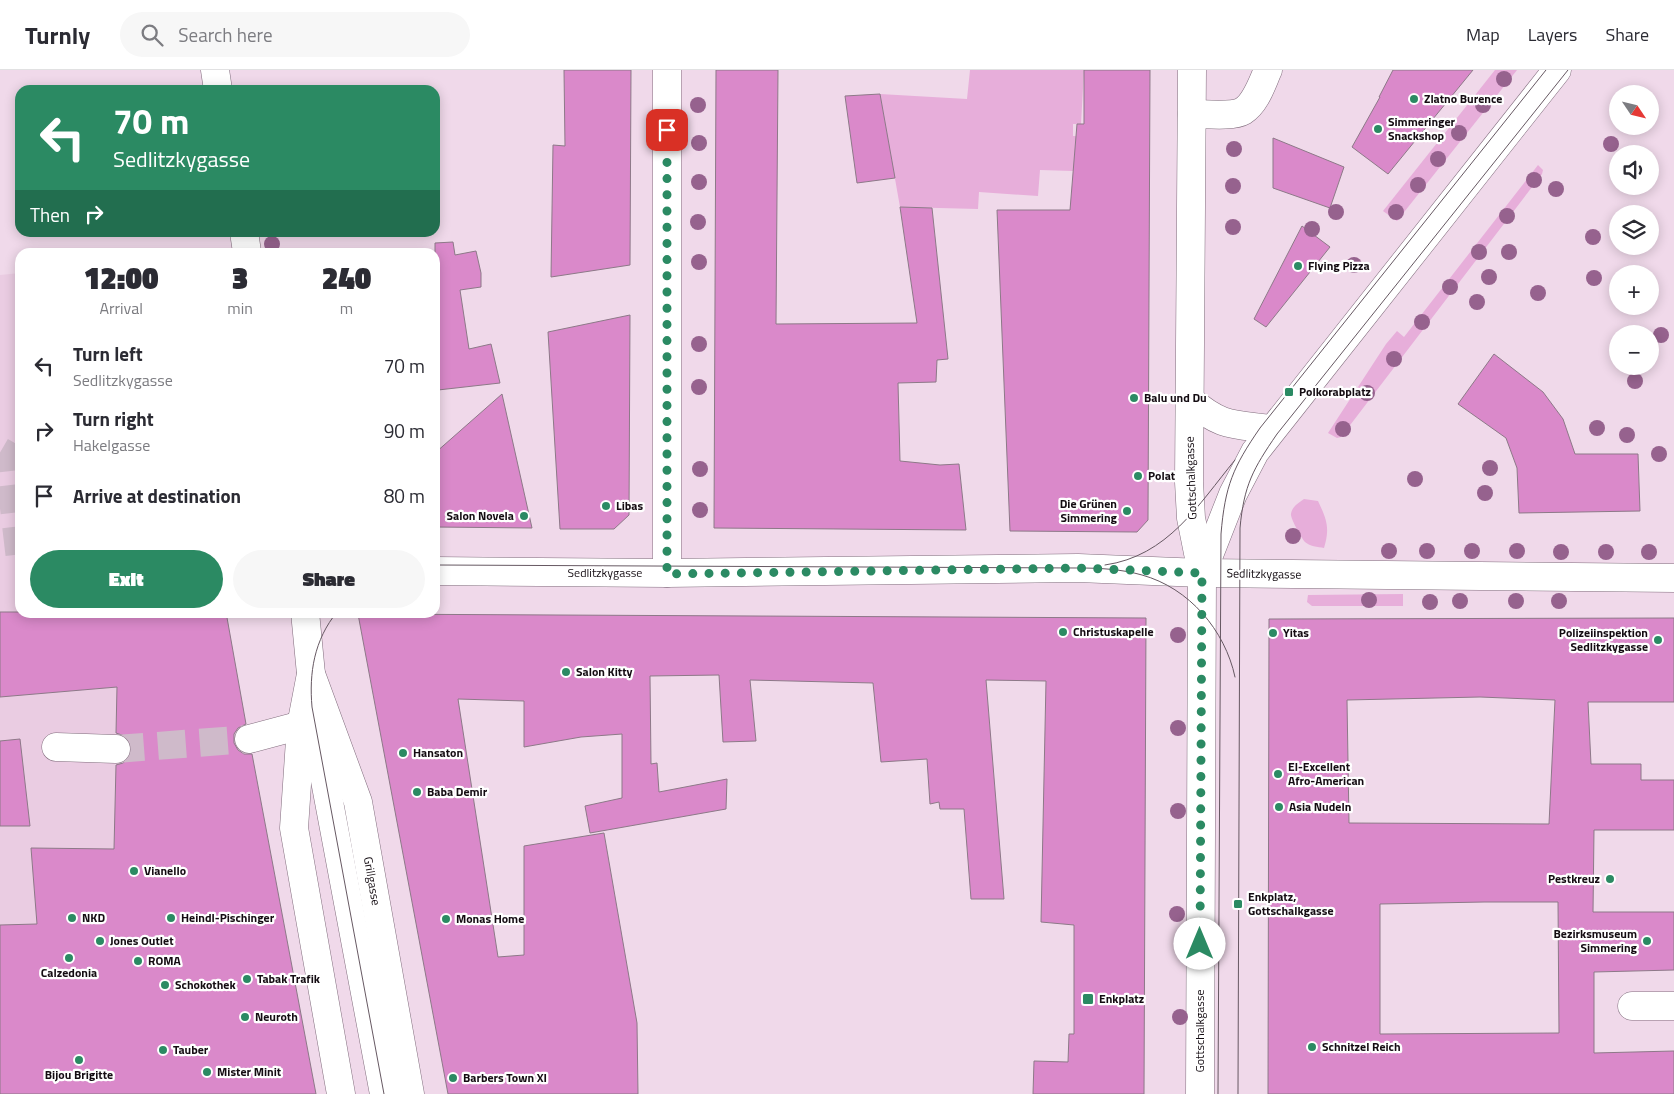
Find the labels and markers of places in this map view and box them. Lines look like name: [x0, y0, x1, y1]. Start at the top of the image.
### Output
place label: Zlatno Burence: [1424, 89, 1502, 108]
marker: Zlatno Burence: [1408, 93, 1420, 105]
pin: [646, 109, 688, 151]
place label: Simmeringer Snackshop: [1388, 112, 1456, 145]
marker: Simmeringer Snackshop: [1372, 123, 1384, 135]
place label: Flying Pizza: [1308, 256, 1370, 275]
marker: Flying Pizza: [1292, 260, 1304, 272]
place label: Polkorabplatz: [1299, 382, 1371, 401]
marker: Polkorabplatz: [1283, 386, 1295, 398]
place label: Balu und Du: [1144, 388, 1207, 407]
marker: Balu und Du: [1128, 392, 1140, 404]
place label: Polat: [1148, 466, 1176, 485]
marker: Polat: [1132, 470, 1144, 482]
place label: Die Grünen Simmering: [1060, 494, 1118, 527]
place label: Libas: [616, 496, 643, 515]
marker: Libas: [600, 500, 612, 512]
marker: Die Grünen Simmering: [1121, 505, 1133, 517]
place label: Salon Novela: [447, 506, 514, 525]
marker: Salon Novela: [518, 510, 530, 522]
place label: Christuskapelle: [1073, 622, 1154, 641]
place label: Yitas: [1283, 623, 1309, 642]
place label: Polizeiinspektion Sedlitzkygasse: [1559, 623, 1648, 656]
marker: Christuskapelle: [1057, 626, 1069, 638]
marker: Yitas: [1267, 627, 1279, 639]
marker: Polizeiinspektion Sedlitzkygasse: [1652, 634, 1664, 646]
place label: Salon Kitty: [576, 662, 633, 681]
marker: Salon Kitty: [560, 666, 572, 678]
place label: Hansaton: [413, 743, 463, 762]
marker: Hansaton: [397, 747, 409, 759]
place label: El-Excellent Afro-American: [1288, 757, 1364, 790]
marker: El-Excellent Afro-American: [1272, 768, 1284, 780]
place label: Baba Demir: [427, 782, 488, 801]
marker: Baba Demir: [411, 786, 423, 798]
place label: Asia Nudeln: [1289, 797, 1351, 816]
marker: Asia Nudeln: [1273, 801, 1285, 813]
place label: Vianello: [144, 861, 186, 880]
marker: Vianello: [128, 865, 140, 877]
place label: Pestkreuz: [1548, 869, 1600, 888]
marker: Pestkreuz: [1604, 873, 1616, 885]
place label: Enkplatz, Gottschalkgasse: [1248, 887, 1334, 920]
marker: Enkplatz, Gottschalkgasse: [1232, 898, 1244, 910]
place label: NKD: [82, 908, 105, 927]
place label: Heindl-Pischinger: [181, 908, 275, 927]
place label: Monas Home: [456, 909, 524, 928]
marker: NKD: [66, 912, 78, 924]
marker: Heindl-Pischinger: [165, 912, 177, 924]
marker: Monas Home: [440, 913, 452, 925]
place label: Bezirksmuseum Simmering: [1554, 924, 1638, 957]
place label: Jones Outlet: [110, 931, 174, 950]
marker: Jones Outlet: [94, 935, 106, 947]
marker: Bezirksmuseum Simmering: [1641, 935, 1653, 947]
place label: ROMA: [148, 951, 182, 970]
marker: Calzedonia: [63, 952, 75, 964]
marker: ROMA: [132, 955, 144, 967]
place label: Calzedonia: [41, 963, 97, 982]
place label: Tabak Trafik: [257, 969, 321, 988]
marker: Tabak Trafik: [241, 973, 253, 985]
place label: Schokothek: [175, 975, 236, 994]
marker: Schokothek: [159, 979, 171, 991]
place label: Enkplatz: [1099, 989, 1144, 1008]
marker: Enkplatz: [1081, 992, 1095, 1006]
place label: Neuroth: [255, 1007, 298, 1026]
marker: Neuroth: [239, 1011, 251, 1023]
place label: Schnitzel Reich: [1322, 1037, 1401, 1056]
place label: Tauber: [173, 1040, 209, 1059]
marker: Schnitzel Reich: [1306, 1041, 1318, 1053]
marker: Tauber: [157, 1044, 169, 1056]
marker: Bijou Brigitte: [73, 1054, 85, 1066]
place label: Mister Minit: [217, 1062, 282, 1081]
place label: Bijou Brigitte: [45, 1065, 113, 1084]
marker: Mister Minit: [201, 1066, 213, 1078]
place label: Barbers Town XI: [463, 1068, 547, 1087]
marker: Barbers Town XI: [447, 1072, 459, 1084]

